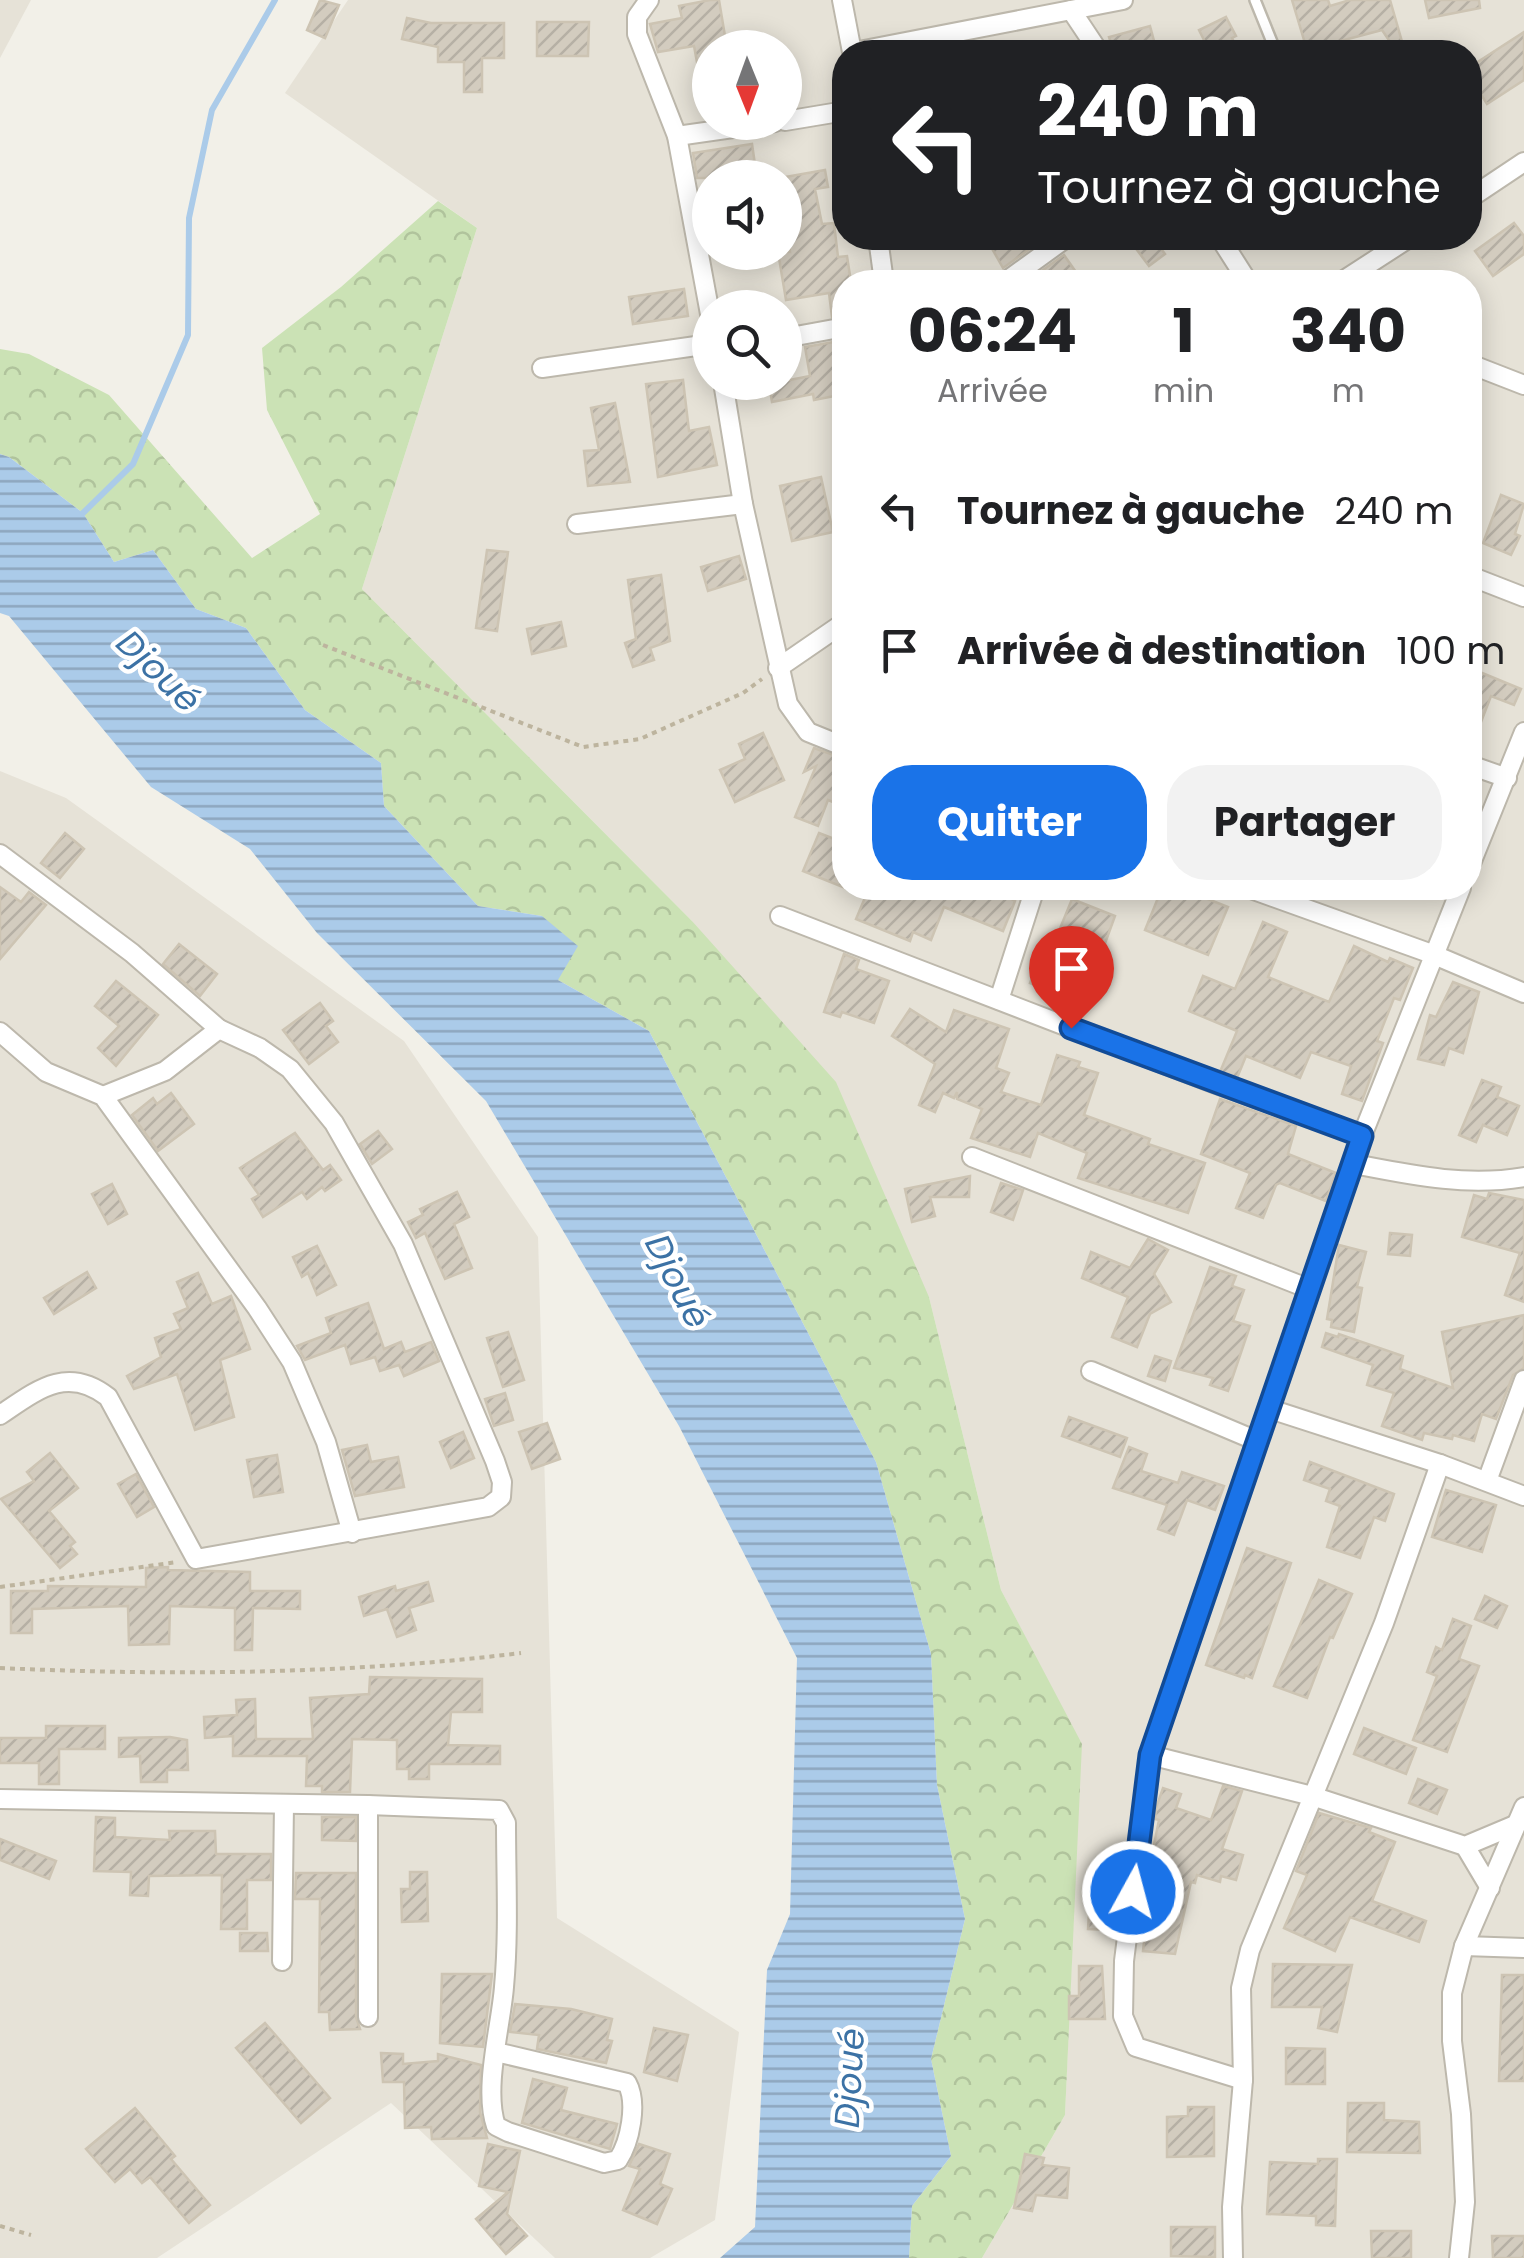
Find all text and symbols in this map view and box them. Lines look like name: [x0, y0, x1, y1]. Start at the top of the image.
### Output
north arrow: [692, 30, 802, 140]
map controls: [692, 30, 802, 400]
text: 240 m: [1037, 62, 1259, 161]
icon: left: [872, 80, 1002, 210]
text: Tournez à gauche: [1037, 156, 1441, 219]
button: sound: [692, 160, 802, 270]
text: 06:24: [908, 289, 1077, 373]
text: 1: [1172, 289, 1195, 373]
text: 340: [1290, 289, 1406, 373]
button: search: [692, 290, 802, 400]
text: Arrivée: [937, 368, 1048, 413]
text: min: [1153, 368, 1214, 413]
text: m: [1332, 368, 1365, 413]
icon: left: [872, 483, 927, 538]
text: Tournez à gauche: [957, 484, 1305, 537]
text: 240 m: [1335, 484, 1453, 537]
water label: Djoué: [106, 619, 212, 723]
icon: arrive: [872, 623, 927, 678]
text: Arrivée à destination: [957, 624, 1366, 677]
text: 100 m: [1396, 624, 1505, 677]
button: Quitter: [872, 765, 1147, 880]
button: Partager: [1167, 765, 1442, 880]
pin: [1029, 926, 1114, 1029]
icon: arrive: [1044, 941, 1099, 996]
water label: Djoué: [633, 1225, 723, 1337]
position arrow: [1081, 1840, 1185, 1944]
water label: Djoué: [822, 2027, 876, 2129]

